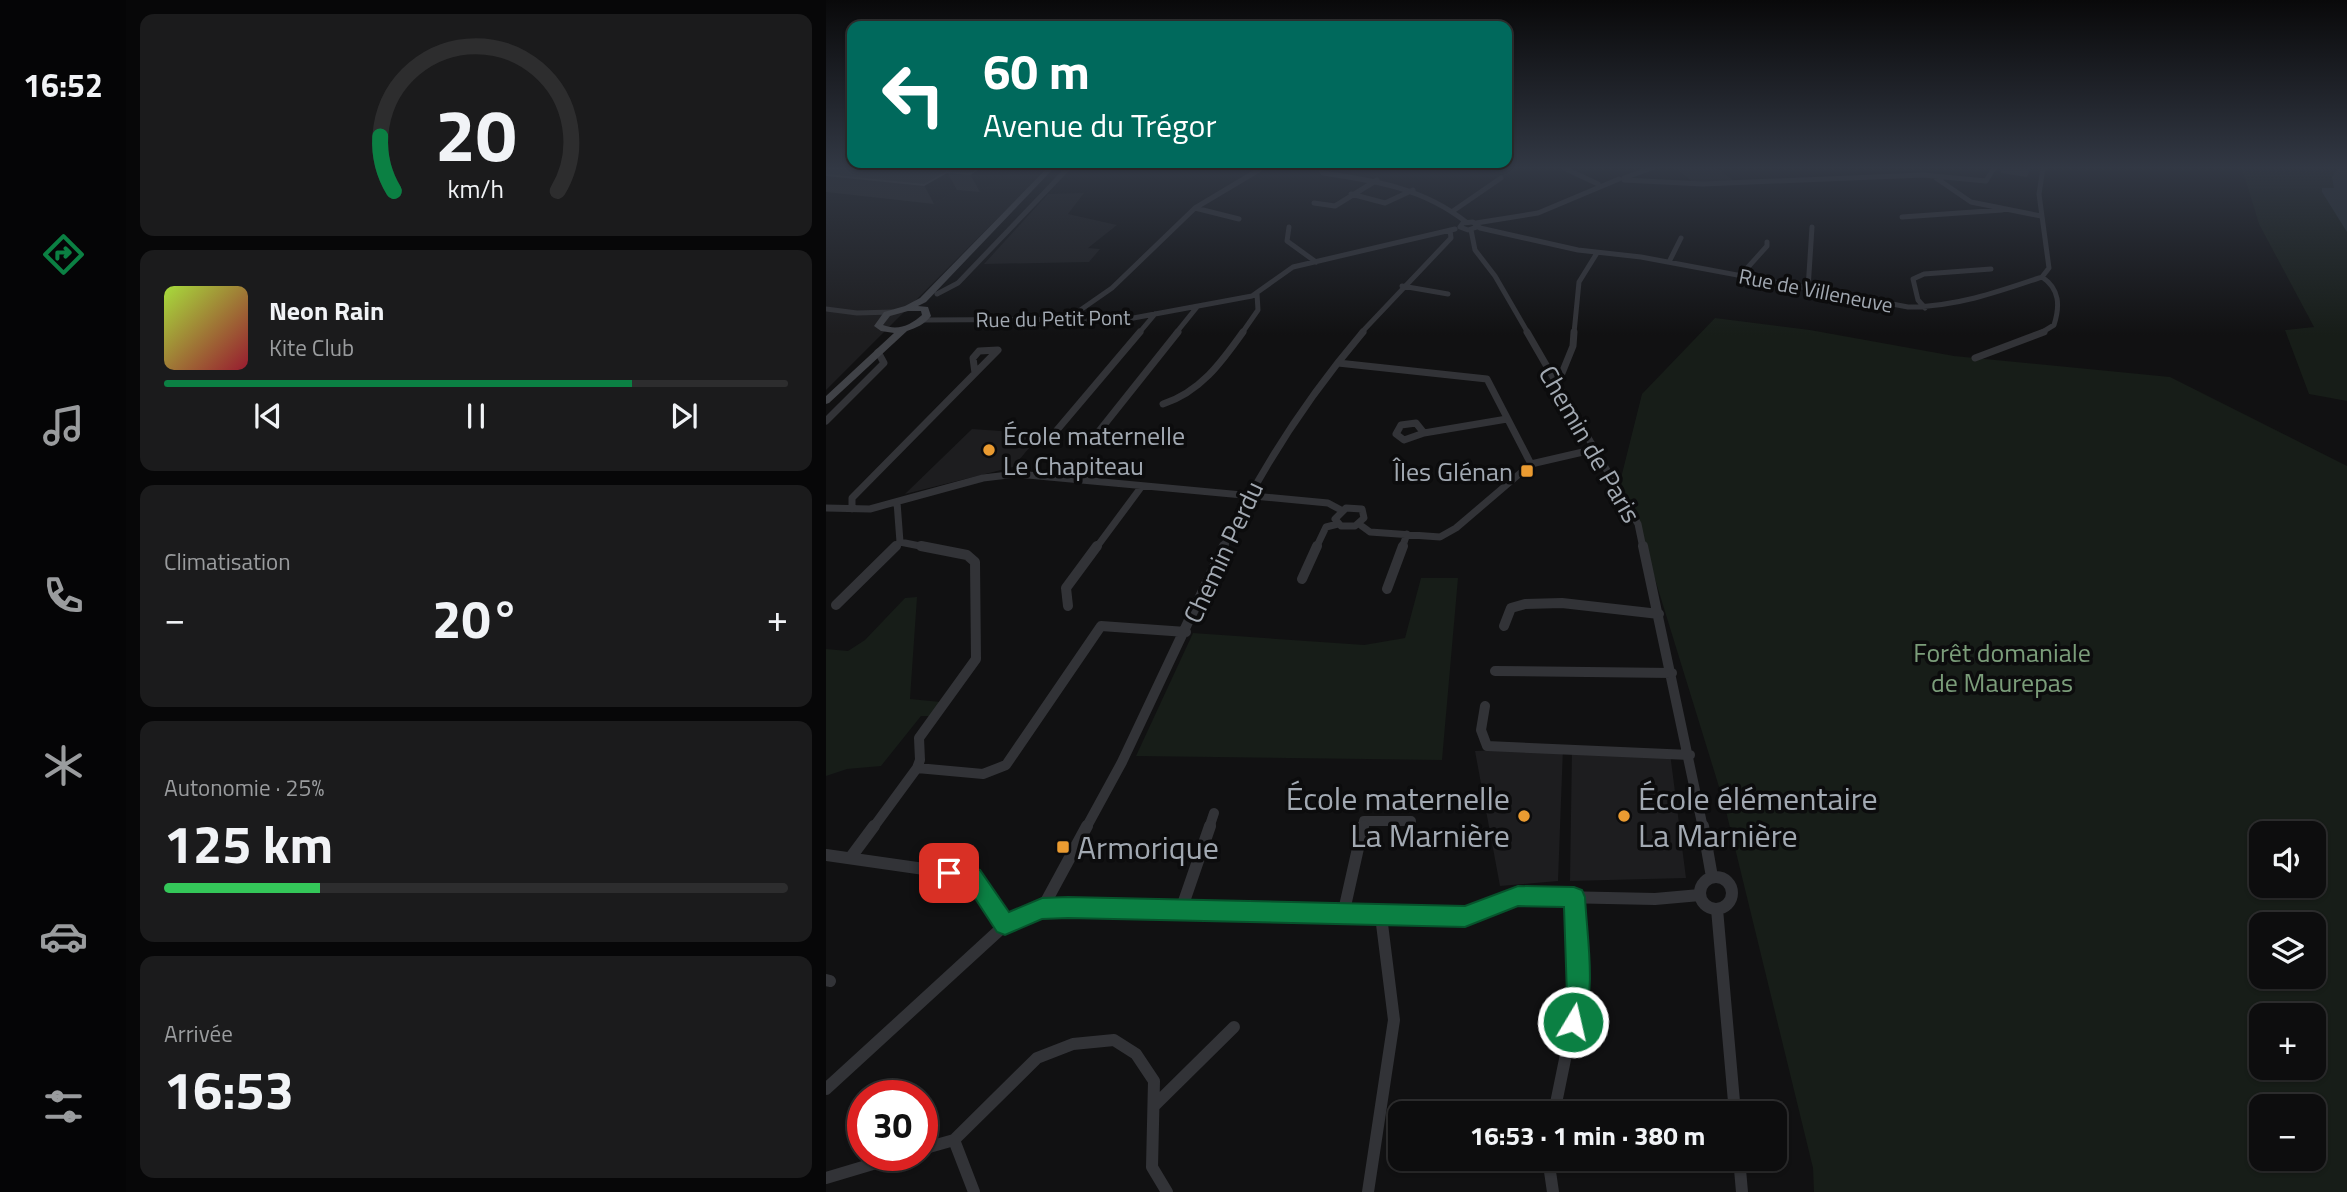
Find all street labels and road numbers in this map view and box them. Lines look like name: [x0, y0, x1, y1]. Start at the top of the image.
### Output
street label: Rue de Villeneuve: [1736, 259, 1896, 321]
street label: Rue du Petit Pont: [975, 301, 1131, 335]
street label: Chemin de Paris: [1529, 358, 1651, 530]
street label: Chemin Perdu: [1173, 474, 1273, 630]

